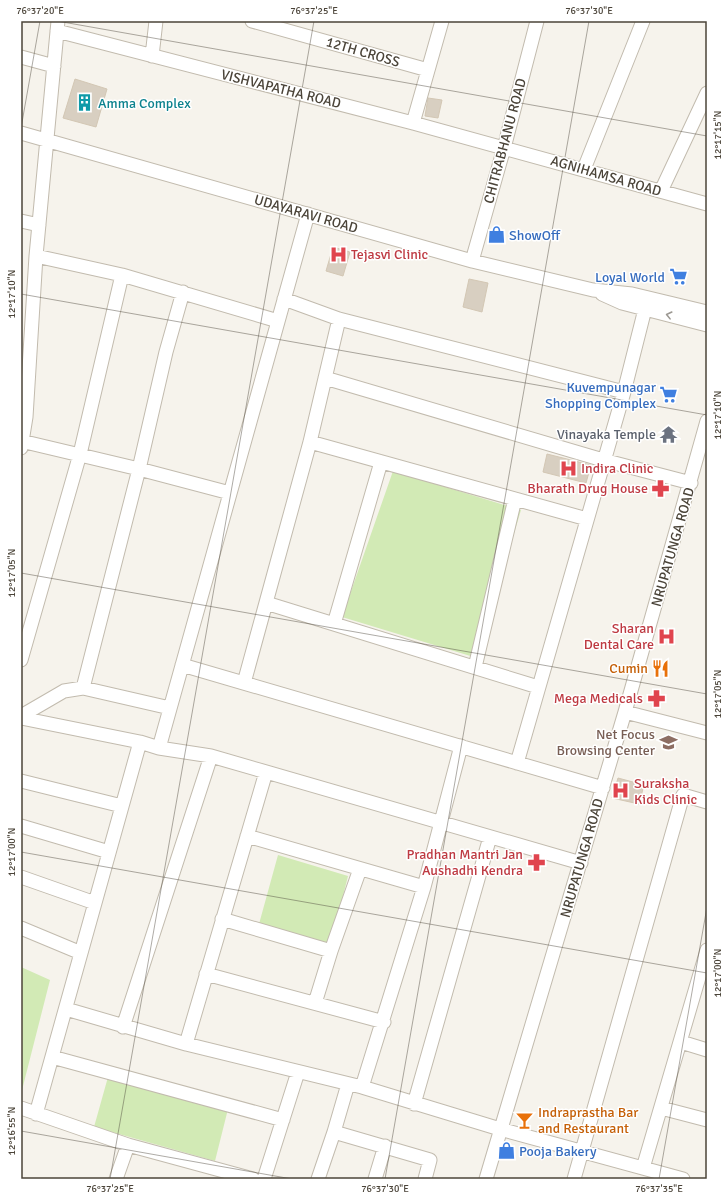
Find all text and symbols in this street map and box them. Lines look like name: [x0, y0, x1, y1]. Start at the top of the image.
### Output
text: 76°37'20"E: [16, 5, 64, 17]
text: 76°37'25"E: [290, 5, 338, 17]
text: 76°37'30"E: [565, 5, 613, 17]
street label: 12TH CROSS: [324, 33, 402, 71]
street label: VISHVAPATHA ROAD: [219, 66, 343, 112]
street label: CHITRABHANU ROAD: [480, 76, 530, 206]
building icon: Amma Complex: [75, 93, 95, 113]
place label: Amma Complex: [98, 95, 191, 112]
text: 12°17'15"N: [712, 111, 724, 159]
street label: AGNIHAMSA ROAD: [549, 152, 663, 200]
street label: UDAYARAVI ROAD: [252, 191, 360, 237]
shop icon: ShowOff: [486, 225, 506, 245]
place label: ShowOff: [509, 227, 561, 244]
hospital icon: Tejasvi Clinic: [328, 244, 348, 264]
place label: Tejasvi Clinic: [351, 246, 429, 263]
supermarket icon: Loyal World: [668, 267, 688, 287]
place label: Loyal World: [595, 269, 665, 286]
text: 12°17'10"N: [6, 270, 18, 318]
one-way arrow: [666, 312, 672, 320]
place label: Kuvempunagar Shopping Complex: [545, 379, 657, 412]
supermarket icon: Kuvempunagar Shopping Complex: [659, 385, 679, 405]
text: 12°17'10"N: [712, 391, 724, 439]
temple icon: Vinayaka Temple: [659, 424, 679, 444]
place label: Vinayaka Temple: [557, 426, 656, 443]
hospital icon: Indira Clinic: [558, 458, 578, 478]
place label: Indira Clinic: [581, 460, 654, 477]
pharmacy icon: Bharath Drug House: [651, 478, 671, 498]
place label: Bharath Drug House: [527, 480, 648, 497]
street label: NRUPATUNGA ROAD: [648, 485, 698, 609]
text: 12°17'05"N: [6, 549, 18, 597]
place label: Sharan Dental Care: [584, 620, 654, 653]
hospital icon: Sharan Dental Care: [657, 626, 677, 646]
restaurant icon: Cumin: [651, 658, 671, 678]
place label: Cumin: [609, 660, 648, 677]
text: 12°17'05"N: [712, 670, 724, 718]
pharmacy icon: Mega Medicals: [646, 688, 666, 708]
place label: Mega Medicals: [554, 690, 643, 707]
place label: Net Focus Browsing Center: [557, 726, 656, 759]
school or university icon: Net Focus Browsing Center: [658, 732, 678, 752]
place label: Suraksha Kids Clinic: [634, 775, 697, 808]
hospital icon: Suraksha Kids Clinic: [611, 781, 631, 801]
street label: NRUPATUNGA ROAD: [557, 796, 607, 920]
text: 12°17'00"N: [6, 828, 18, 876]
place label: Pradhan Mantri Jan Aushadhi Kendra: [406, 846, 523, 879]
pharmacy icon: Pradhan Mantri Jan Aushadhi Kendra: [526, 852, 546, 872]
text: 12°17'00"N: [712, 949, 724, 997]
place label: Indraprastha Bar and Restaurant: [538, 1104, 639, 1137]
text: 12°16'55"N: [6, 1107, 18, 1155]
bar icon: Indraprastha Bar and Restaurant: [515, 1110, 535, 1130]
shop icon: Pooja Bakery: [496, 1141, 516, 1161]
place label: Pooja Bakery: [519, 1143, 597, 1160]
text: 76°37'25"E: [86, 1183, 134, 1195]
text: 76°37'30"E: [361, 1183, 409, 1195]
text: 76°37'35"E: [635, 1183, 683, 1195]

